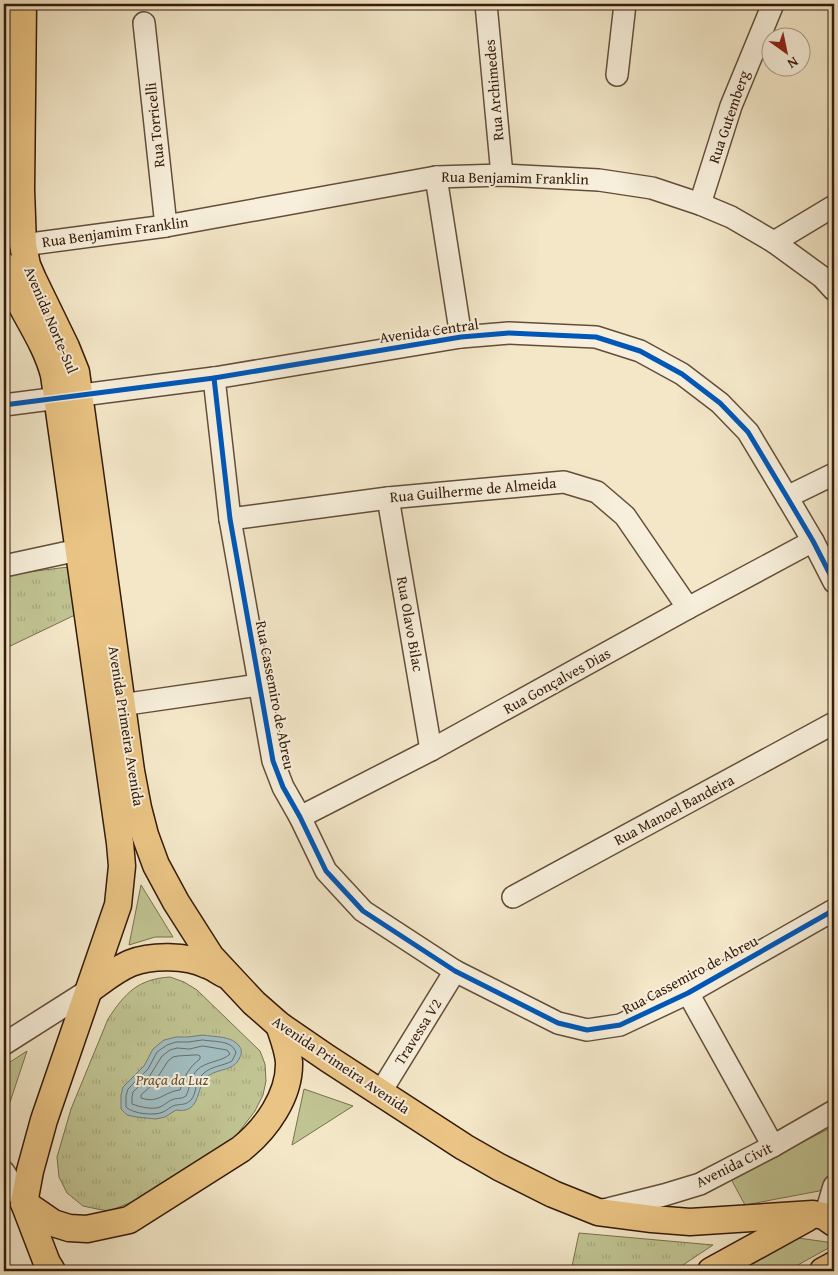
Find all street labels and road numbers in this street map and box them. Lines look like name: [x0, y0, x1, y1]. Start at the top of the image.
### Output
street label: Rua Archimedes: [479, 39, 508, 142]
street label: Rua Gutemberg: [703, 67, 754, 166]
street label: Rua Torricelli: [140, 81, 169, 169]
street label: Rua Benjamim Franklin: [441, 166, 590, 189]
street label: Rua Benjamim Franklin: [40, 211, 190, 252]
street label: Avenida Norte-Sul: [19, 263, 83, 377]
street label: Avenida Central: [378, 313, 480, 348]
street label: Rua Guilherme de Almeida: [389, 472, 557, 507]
street label: Rua Olavo Bilac: [392, 575, 429, 673]
street label: Rua Cassemiro de Abreu: [251, 619, 300, 772]
street label: Rua Gonçalves Dias: [499, 642, 614, 719]
street label: Avenida Primeira Avenida: [103, 644, 150, 808]
street label: Rua Manoel Bandeira: [610, 769, 738, 850]
street label: Rua Cassemiro de Abreu: [618, 929, 762, 1019]
street label: Travessa V2: [389, 994, 446, 1069]
street label: Avenida Primeira Avenida: [268, 1011, 414, 1119]
street label: Avenida Civit: [692, 1137, 776, 1192]

